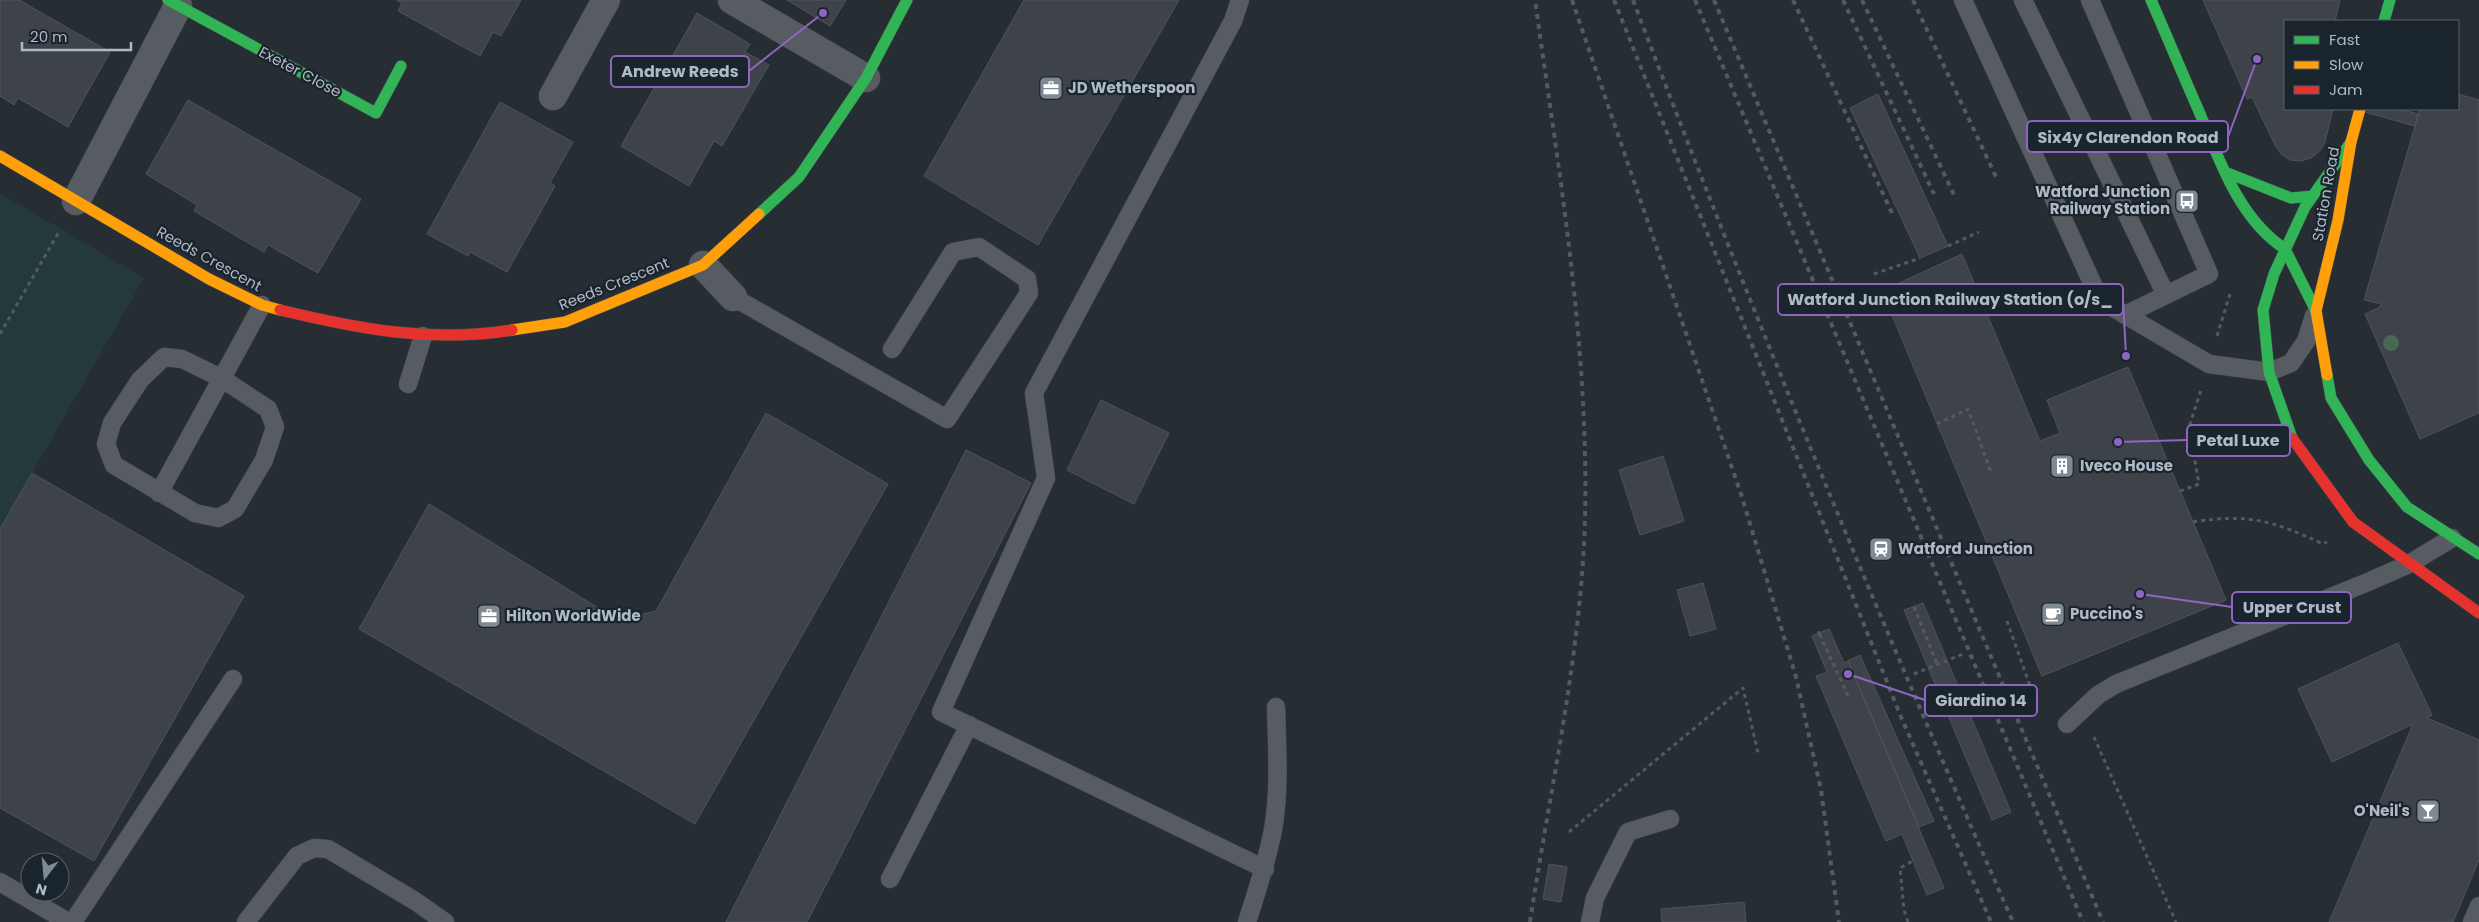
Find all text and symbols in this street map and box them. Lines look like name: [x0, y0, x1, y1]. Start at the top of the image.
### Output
scale bar: [22, 20, 131, 52]
legend: [2284, 20, 2459, 110]
text: 20 m: [30, 26, 68, 47]
text: Fast: [2329, 29, 2360, 50]
street label: Exeter Close: [255, 41, 345, 102]
text: Slow: [2329, 54, 2364, 75]
callout: Andrew Reeds: [611, 56, 749, 87]
text: Andrew Reeds: [621, 60, 739, 83]
office icon: JD Wetherspoon: [1038, 75, 1064, 101]
place label: JD Wetherspoon: [1068, 77, 1195, 98]
text: Jam: [2329, 79, 2363, 100]
callout: Six4y Clarendon Road: [2027, 121, 2228, 152]
text: Six4y Clarendon Road: [2037, 126, 2219, 149]
street label: Station Road: [2307, 145, 2344, 243]
place label: Watford Junction Railway Station: [2035, 181, 2170, 219]
bus stop icon: Watford Junction Railway Station: [2174, 188, 2200, 214]
street label: Reeds Crescent: [153, 221, 266, 296]
street label: Reeds Crescent: [555, 252, 672, 315]
callout: Watford Junction Railway Station (o/s_: [1778, 284, 2123, 315]
text: Watford Junction Railway Station (o/s_: [1787, 288, 2113, 311]
callout: Petal Luxe: [2187, 425, 2290, 456]
text: Petal Luxe: [2197, 429, 2280, 452]
building icon: Iveco House: [2049, 453, 2075, 479]
place label: Iveco House: [2080, 455, 2173, 476]
station icon: Watford Junction: [1868, 536, 1894, 562]
place label: Watford Junction: [1898, 538, 2033, 559]
callout: Upper Crust: [2232, 592, 2351, 623]
text: Upper Crust: [2243, 596, 2341, 619]
cafe icon: Puccino's: [2040, 601, 2066, 627]
office icon: Hilton WorldWide: [476, 603, 502, 629]
place label: Puccino's: [2070, 603, 2143, 624]
place label: Hilton WorldWide: [506, 605, 641, 626]
callout: Giardino 14: [1925, 685, 2037, 716]
text: Giardino 14: [1935, 689, 2027, 712]
bar icon: O'Neil's: [2415, 798, 2441, 824]
place label: O'Neil's: [2354, 800, 2410, 821]
north arrow: [20, 852, 70, 902]
text: N: [34, 878, 49, 901]

